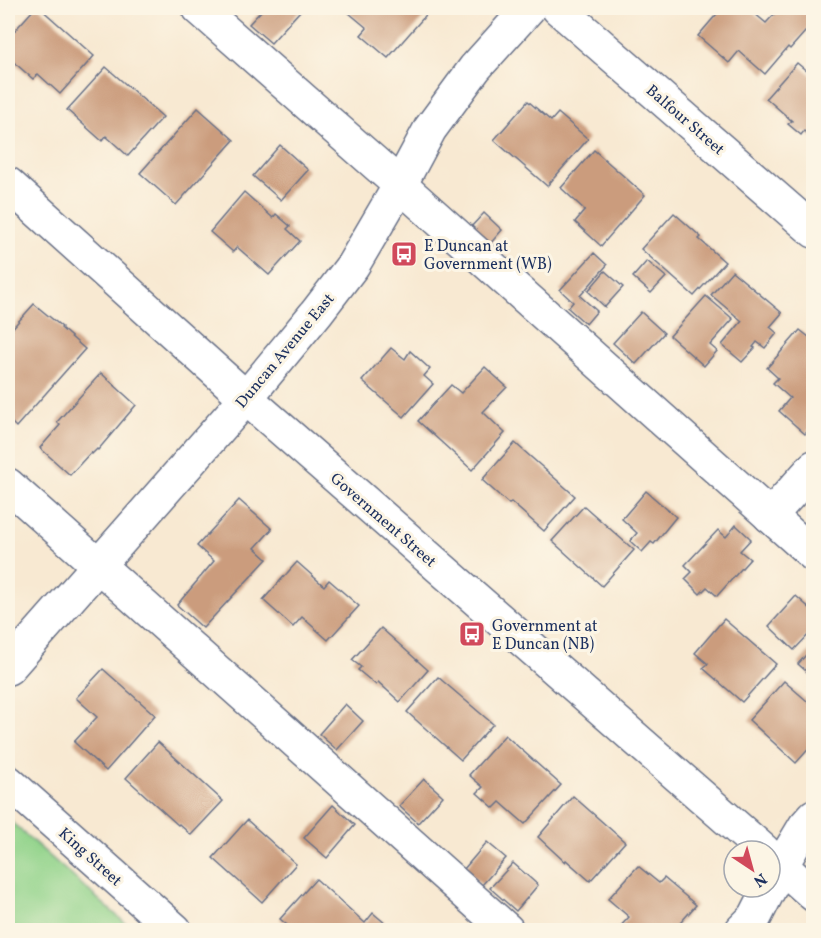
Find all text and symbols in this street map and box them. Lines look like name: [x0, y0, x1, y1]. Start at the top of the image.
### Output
street label: Balfour Street: [641, 80, 729, 161]
place label: E Duncan at Government (WB): [424, 236, 552, 276]
bus stop icon: E Duncan at Government (WB): [389, 239, 419, 269]
street label: Duncan Avenue East: [231, 289, 340, 413]
street label: Government Street: [325, 468, 441, 573]
place label: Government at E Duncan (NB): [492, 616, 598, 656]
bus stop icon: Government at E Duncan (NB): [457, 619, 487, 649]
street label: King Street: [53, 823, 126, 892]
north arrow: [722, 839, 782, 899]
text: N: [748, 867, 771, 892]

